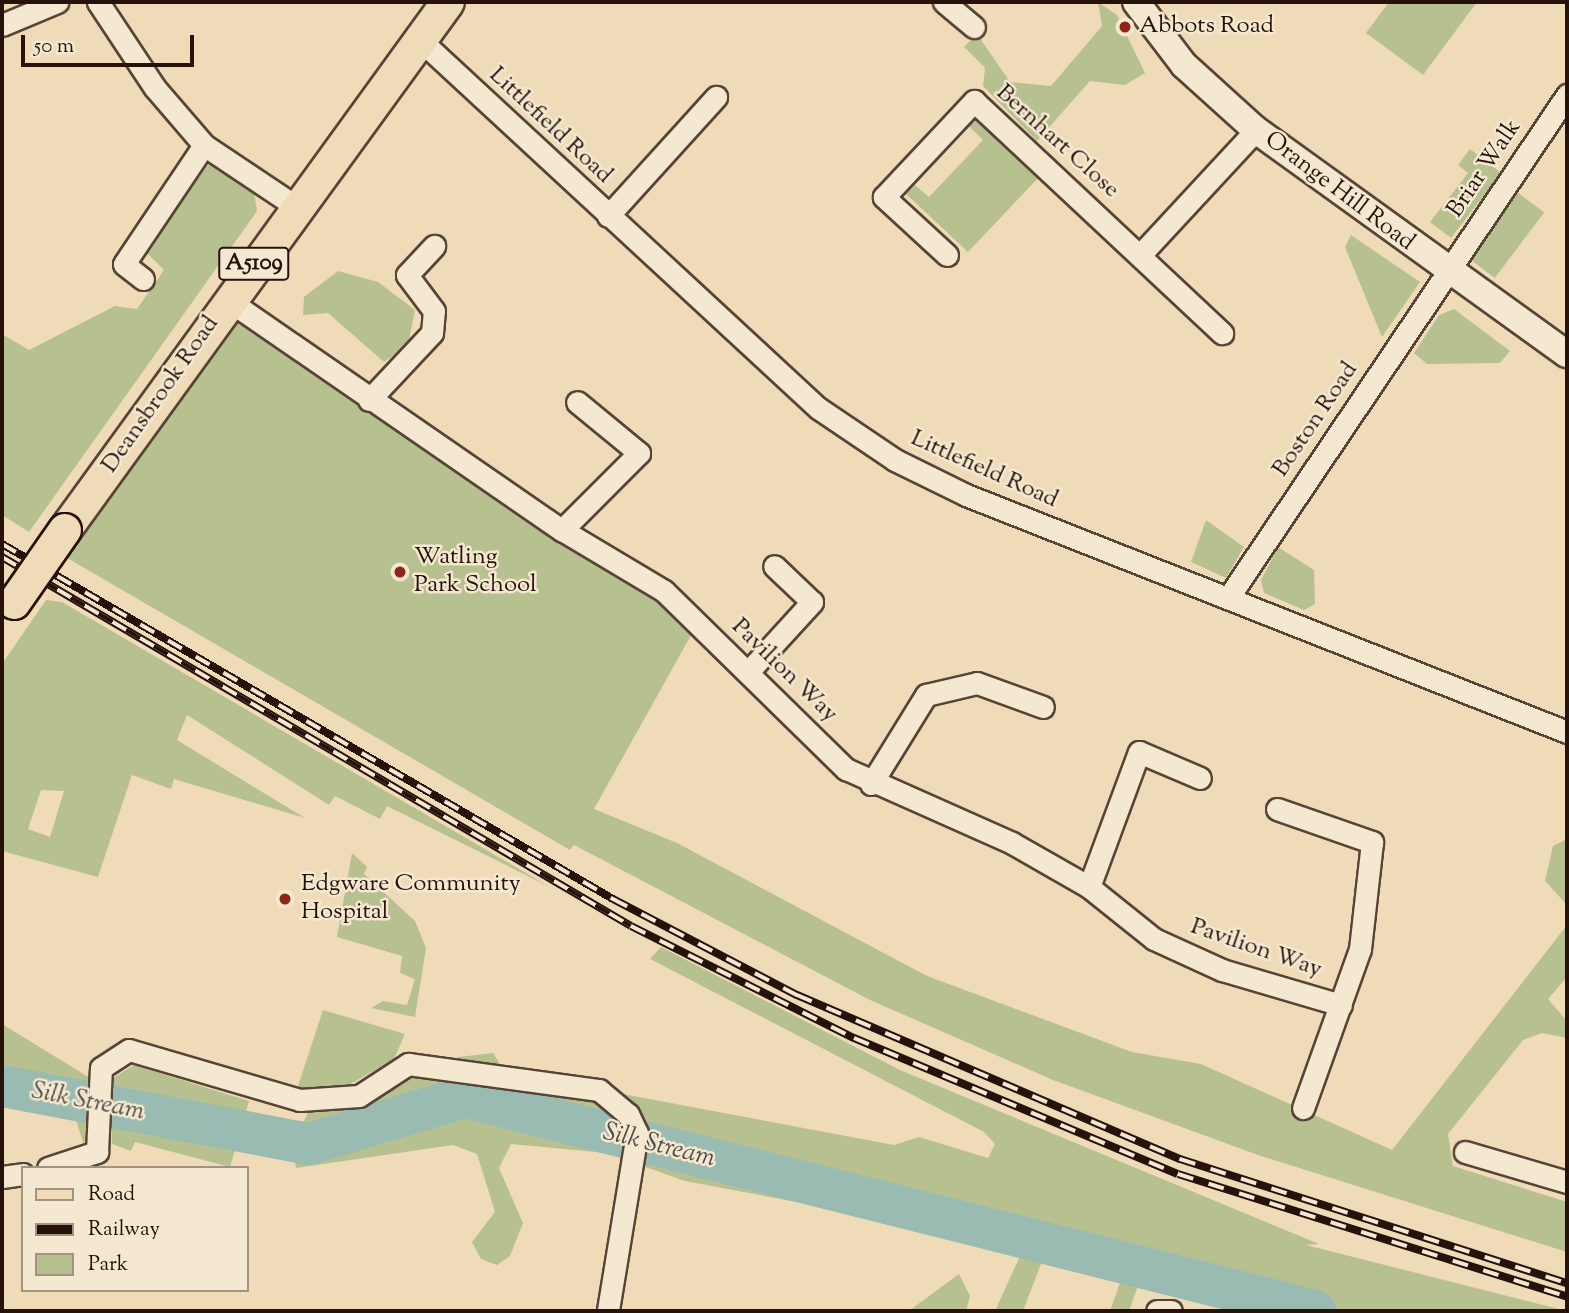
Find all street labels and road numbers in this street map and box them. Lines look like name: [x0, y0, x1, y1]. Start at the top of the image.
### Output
street label: Littlefield Road: [482, 61, 618, 191]
street label: Bernhart Close: [989, 79, 1125, 205]
street label: Briar Walk: [1442, 114, 1528, 224]
street label: Orange Hill Road: [1258, 126, 1420, 258]
road number: A5109: [217, 244, 291, 284]
street label: Deansbrook Road: [96, 311, 226, 479]
street label: Boston Road: [1267, 357, 1365, 483]
street label: Littlefield Road: [906, 425, 1062, 515]
street label: Pavilion Way: [725, 613, 843, 729]
street label: Pavilion Way: [1187, 913, 1325, 985]

